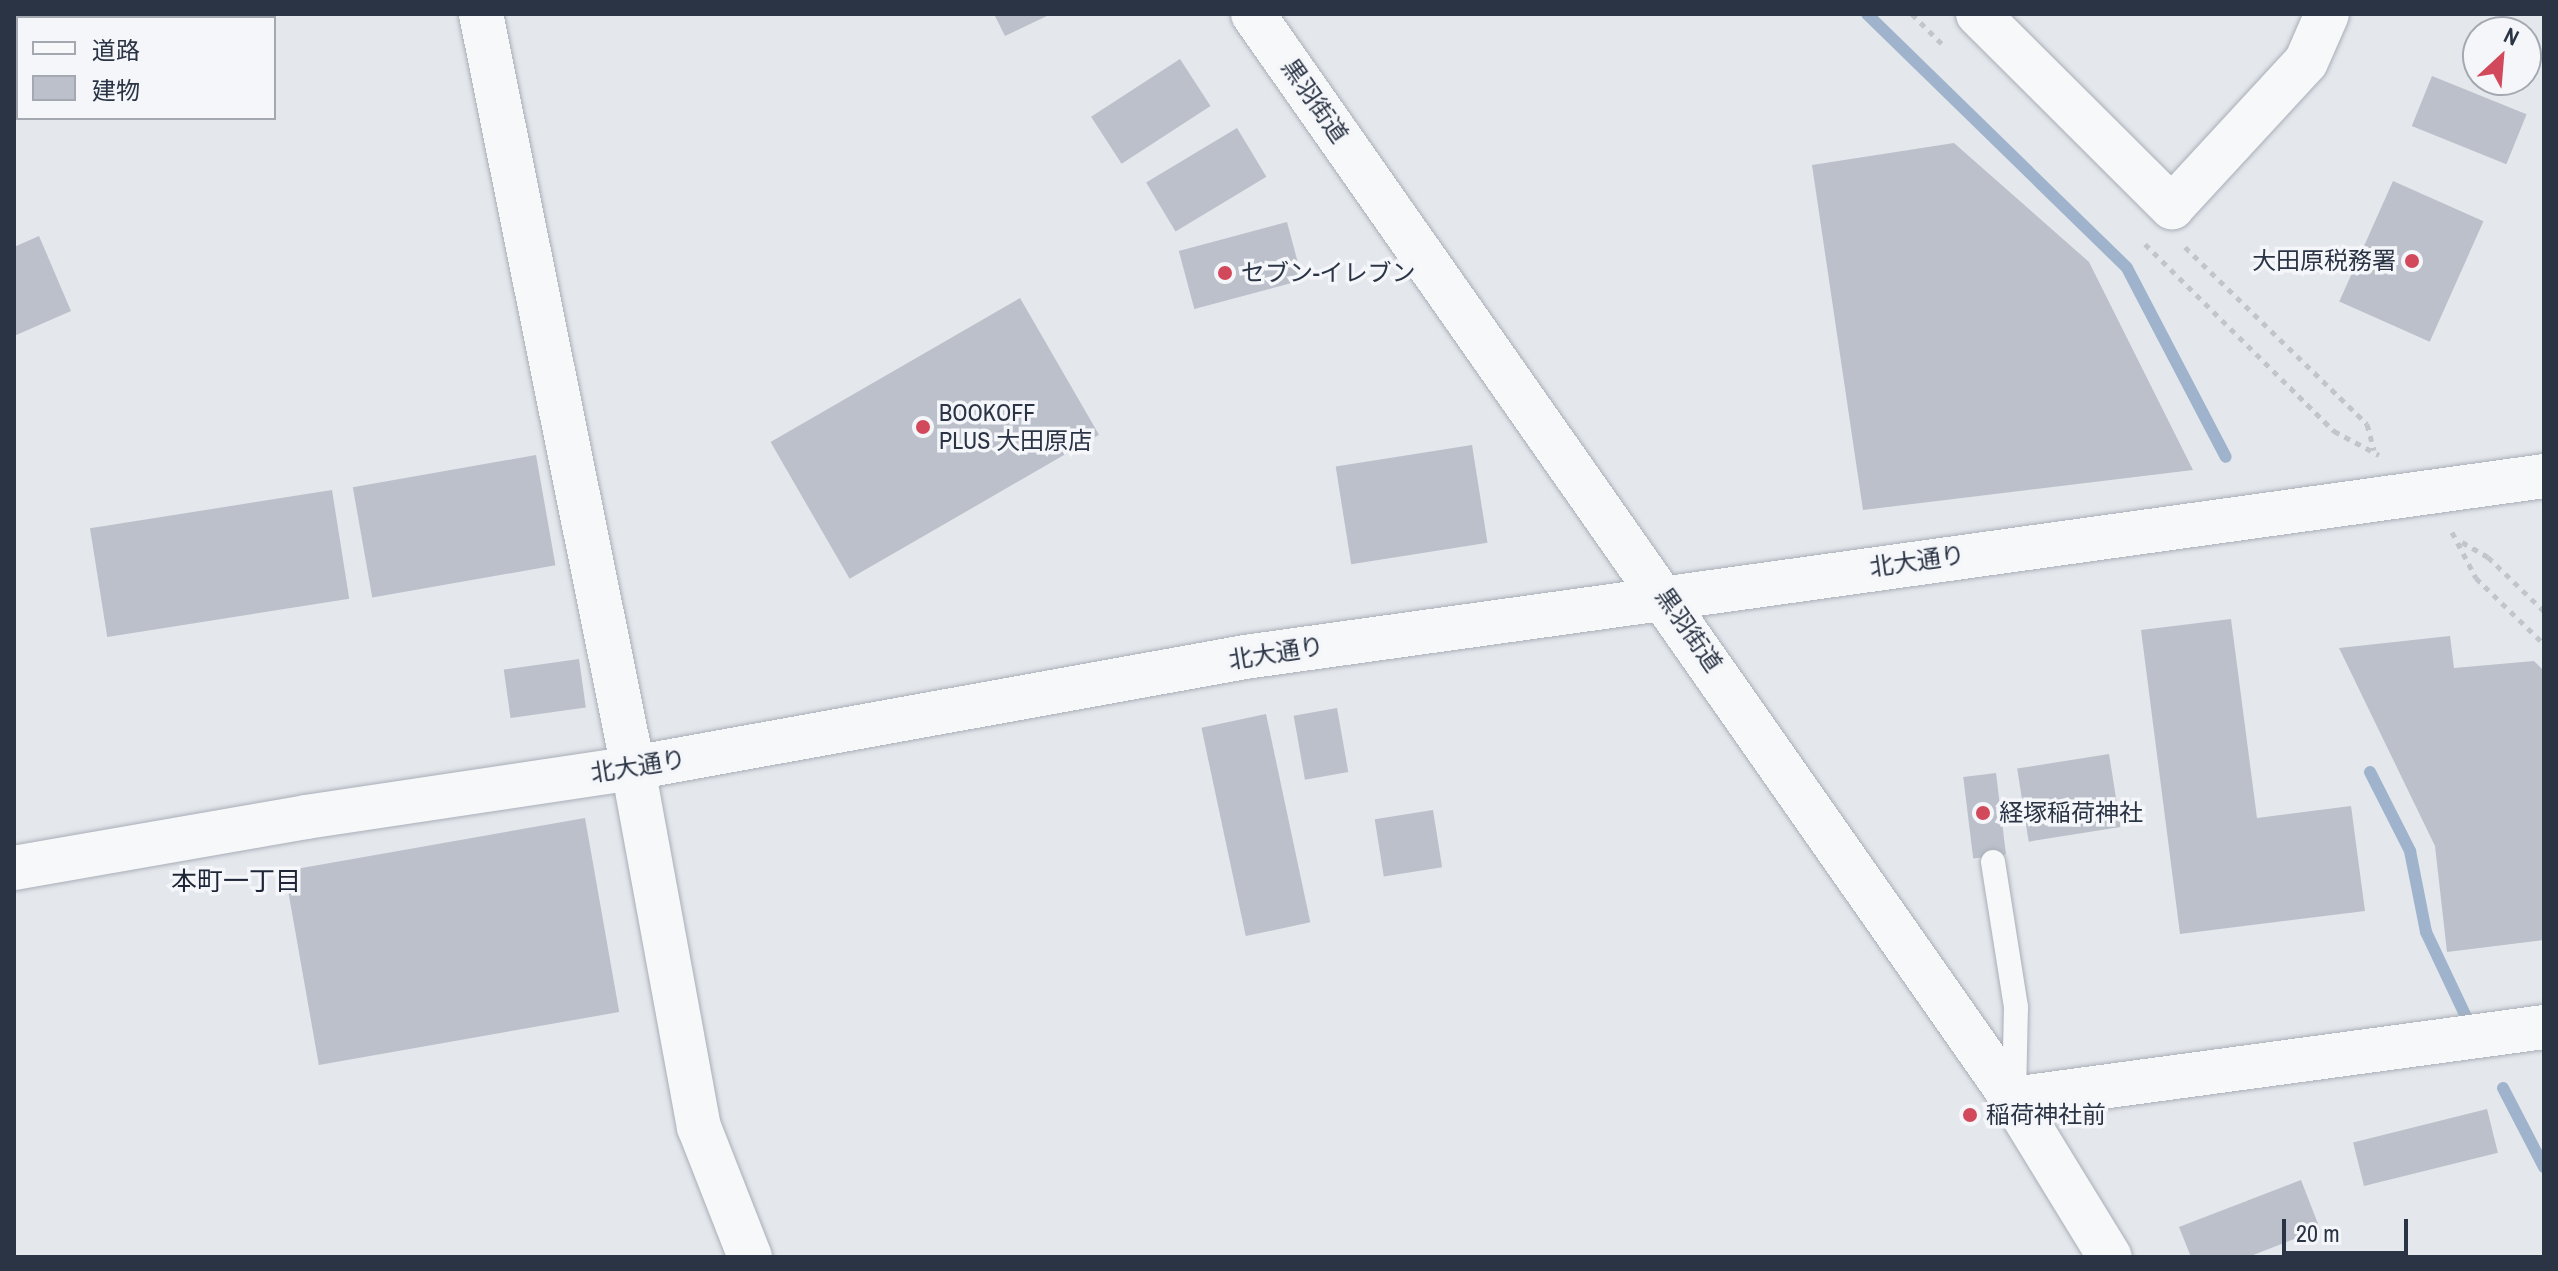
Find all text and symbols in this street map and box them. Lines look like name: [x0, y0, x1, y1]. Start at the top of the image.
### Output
legend: [16, 16, 276, 120]
north arrow: [2462, 16, 2542, 96]
text: N: [2499, 20, 2524, 53]
text: 道路: [92, 34, 140, 66]
street label: 黒羽街道: [1276, 53, 1354, 149]
text: 建物: [92, 74, 140, 106]
place label: 大田原税務署: [2252, 247, 2396, 275]
marker: 大田原税務署: [2403, 252, 2421, 270]
place label: セブン-イレブン: [1241, 259, 1416, 287]
marker: セブン-イレブン: [1216, 264, 1234, 282]
place label: BOOKOFF PLUS 大田原店: [939, 399, 1092, 455]
marker: BOOKOFF PLUS 大田原店: [914, 418, 932, 436]
street label: 北大通り: [1867, 540, 1967, 582]
street label: 黒羽街道: [1650, 582, 1728, 678]
street label: 北大通り: [1226, 631, 1326, 675]
street label: 北大通り: [588, 744, 688, 788]
place label: 経塚稲荷神社: [1999, 799, 2143, 827]
marker: 経塚稲荷神社: [1974, 804, 1992, 822]
district label: 本町一丁目: [171, 865, 301, 897]
place label: 稲荷神社前: [1986, 1101, 2106, 1129]
marker: 稲荷神社前: [1961, 1106, 1979, 1124]
scale bar: [2286, 1203, 2412, 1253]
text: 20 m: [2296, 1217, 2340, 1249]

